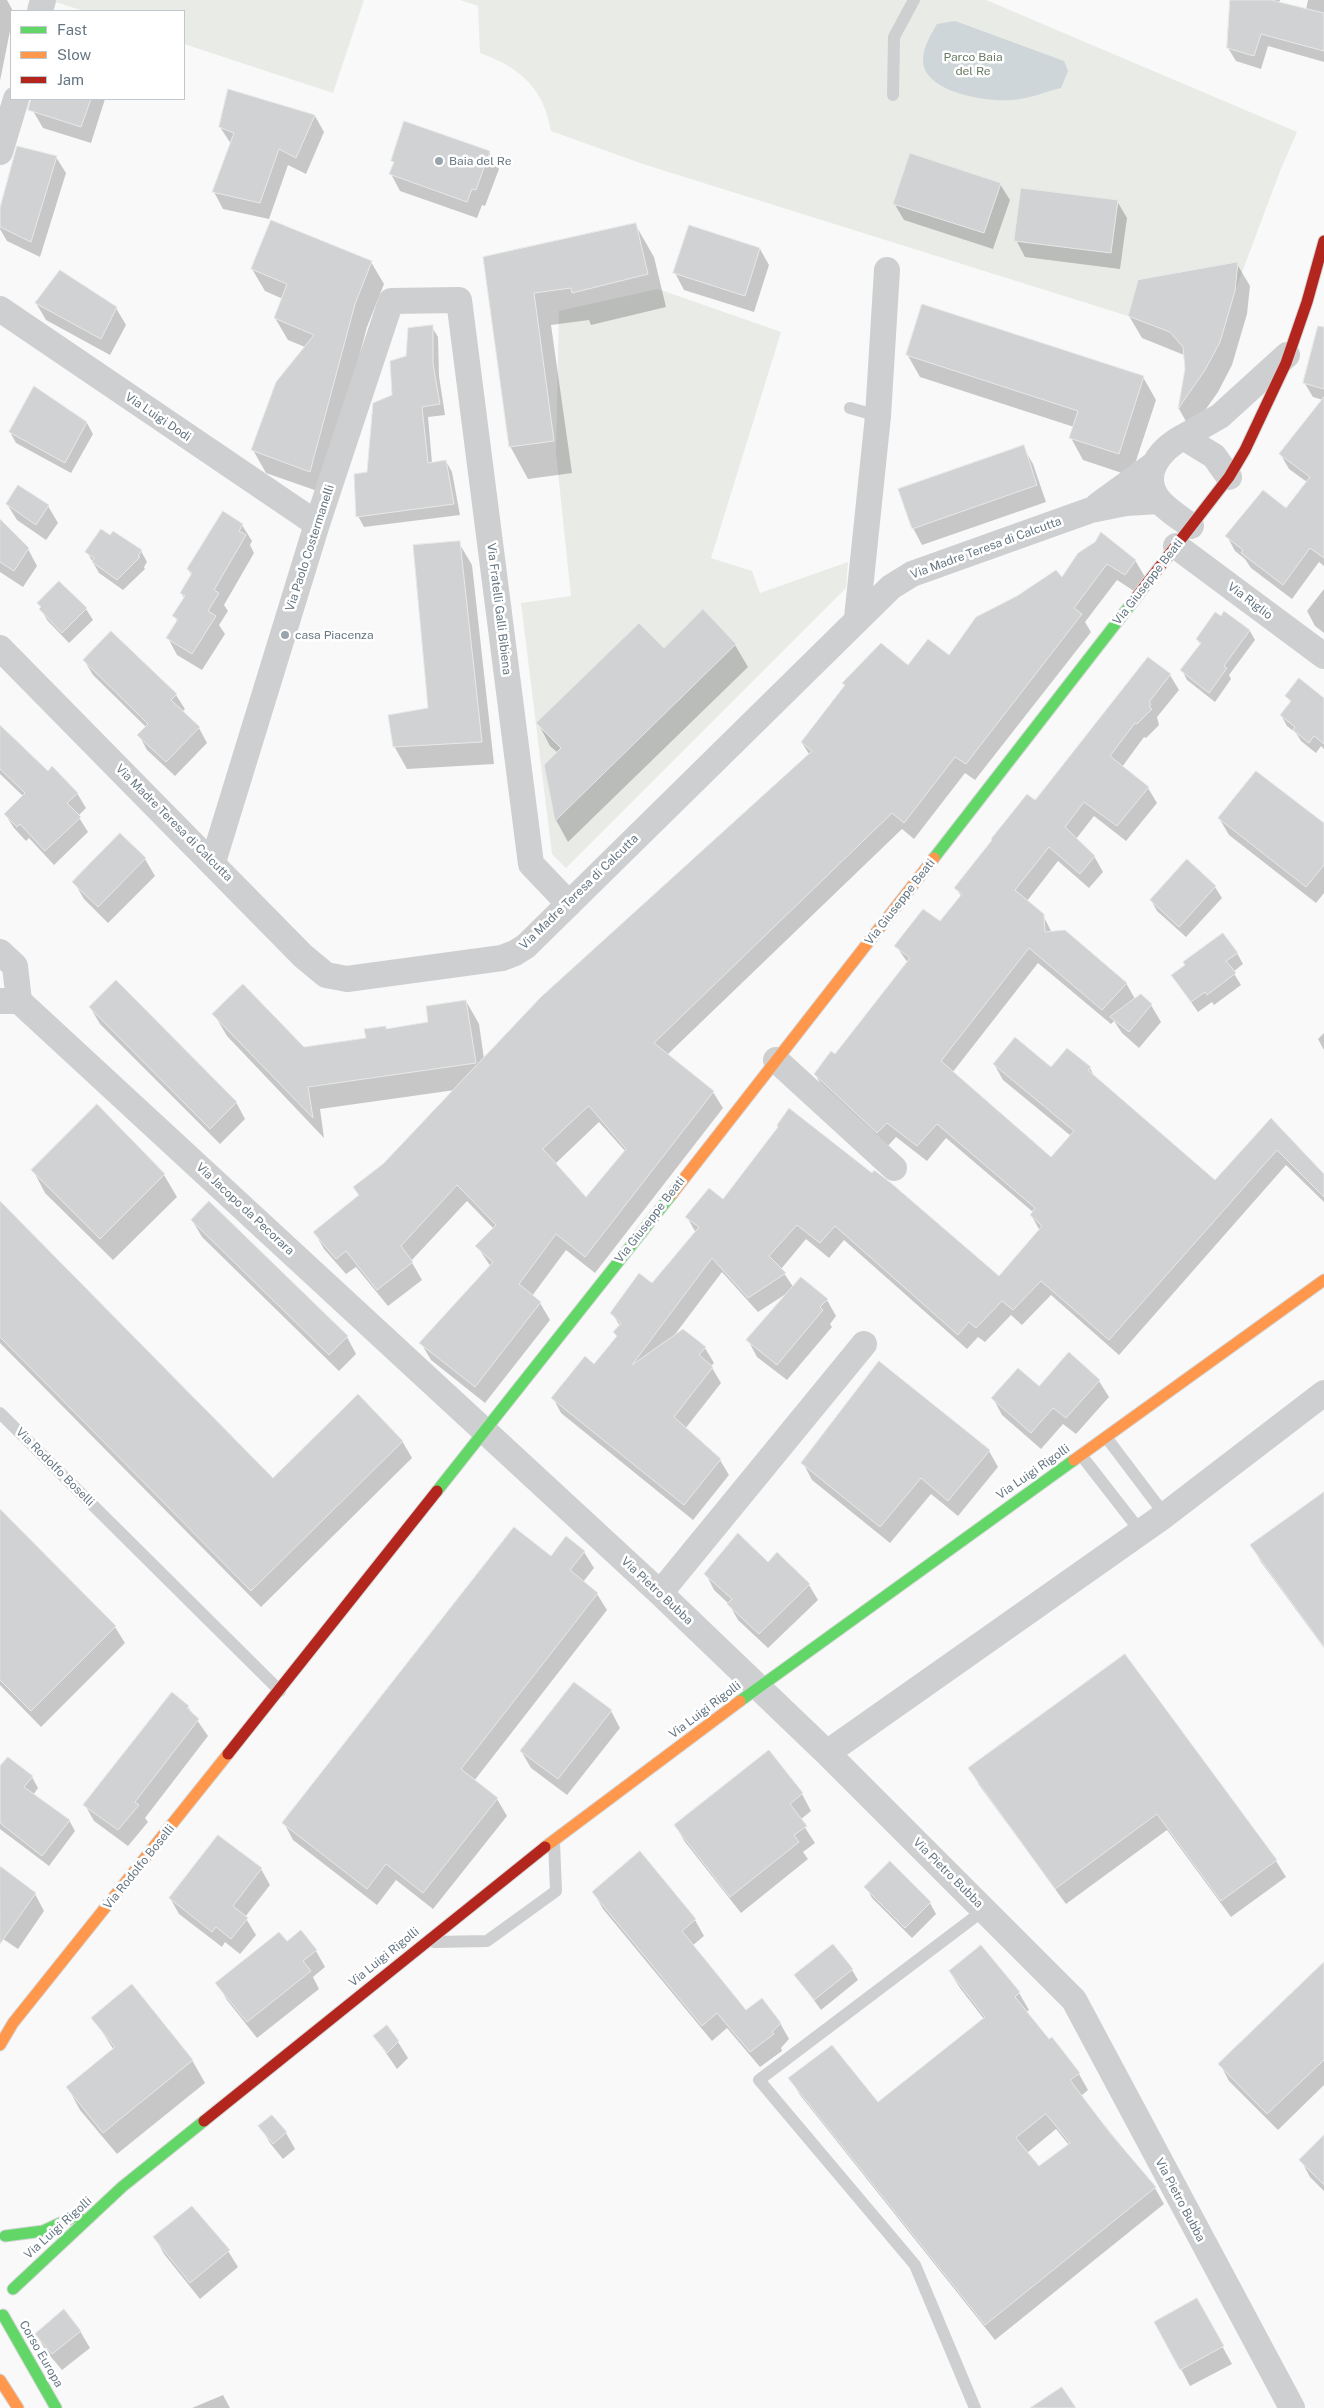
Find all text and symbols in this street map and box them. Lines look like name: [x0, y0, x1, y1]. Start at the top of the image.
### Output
legend: [10, 10, 185, 100]
text: Fast: [57, 21, 87, 38]
text: Slow: [57, 46, 91, 63]
park label: Parco Baia del Re: [943, 50, 1003, 78]
text: Jam: [57, 71, 84, 88]
place label: Baia del Re: [449, 154, 511, 168]
marker: Baia del Re: [433, 155, 445, 167]
street label: Via Luigi Dodi: [122, 390, 194, 444]
street label: Via Paolo Costermanelli: [283, 483, 337, 613]
street label: Via Madre Teresa di Calcutta: [909, 514, 1063, 582]
street label: Via Giuseppe Beati: [1110, 536, 1186, 628]
street label: Via Fratelli Galli Bibiena: [484, 542, 514, 676]
street label: Via Riglio: [1225, 579, 1275, 623]
place label: casa Piacenza: [295, 628, 374, 642]
marker: casa Piacenza: [279, 629, 291, 641]
street label: Via Madre Teresa di Calcutta: [113, 762, 235, 884]
street label: Via Madre Teresa di Calcutta: [517, 831, 641, 953]
street label: Via Giuseppe Beati: [862, 856, 938, 948]
street label: Via Jacopo da Pecorara: [193, 1160, 297, 1258]
street label: Via Giuseppe Beati: [612, 1174, 688, 1266]
street label: Via Rodolfo Boselli: [13, 1425, 97, 1509]
street label: Via Luigi Rigolli: [994, 1441, 1072, 1503]
street label: Via Pietro Bubba: [618, 1554, 696, 1628]
street label: Via Luigi Rigolli: [666, 1678, 744, 1742]
street label: Via Rodolfo Boselli: [100, 1822, 178, 1912]
street label: Via Pietro Bubba: [910, 1835, 986, 1911]
street label: Via Luigi Rigolli: [346, 1924, 422, 1990]
street label: Via Pietro Bubba: [1152, 2156, 1208, 2244]
street label: Via Luigi Rigolli: [21, 2194, 95, 2262]
street label: Corso Europa: [16, 2318, 66, 2390]

